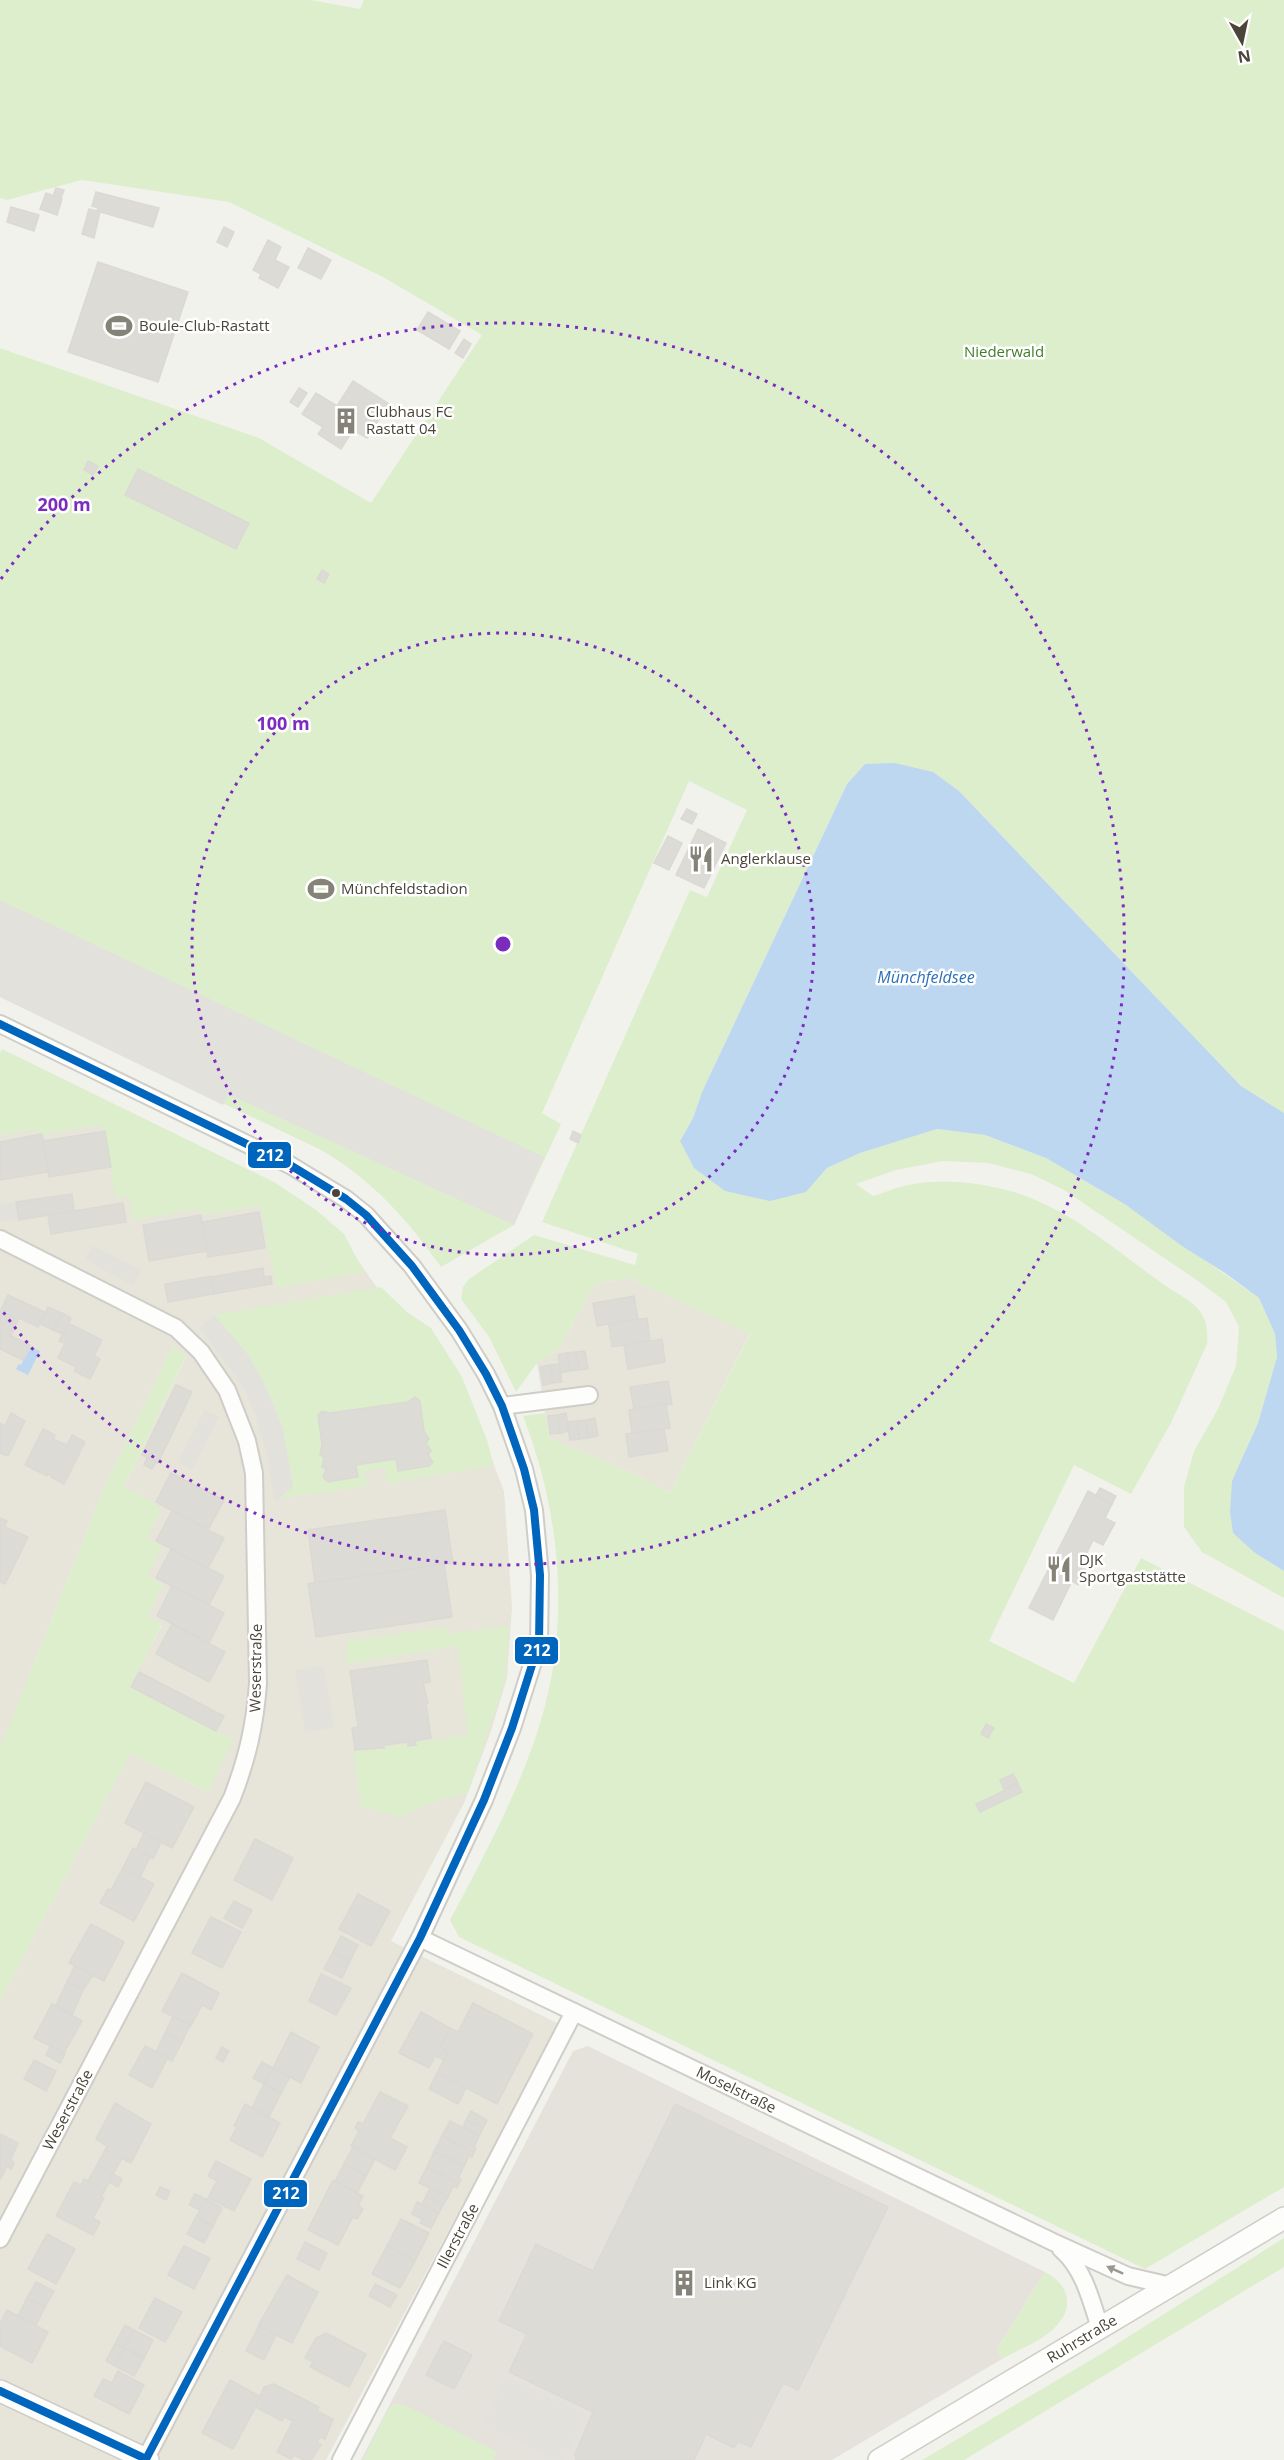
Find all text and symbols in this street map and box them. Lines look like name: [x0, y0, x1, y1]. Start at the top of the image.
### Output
north arrow: [1212, 12, 1272, 72]
text: N: [1236, 45, 1252, 69]
sports icon: Boule-Club-Rastatt: [104, 311, 134, 341]
place label: Boule-Club-Rastatt: [139, 315, 270, 335]
park label: Niederwald: [964, 341, 1044, 361]
place label: Clubhaus FC Rastatt 04: [366, 401, 453, 438]
building icon: Clubhaus FC Rastatt 04: [331, 406, 361, 436]
text: 200 m: [37, 492, 91, 516]
text: 100 m: [256, 711, 310, 735]
restaurant icon: Anglerklause: [686, 844, 716, 874]
place label: Anglerklause: [721, 848, 811, 868]
sports icon: Münchfeldstadion: [306, 874, 336, 904]
place label: Münchfeldstadion: [341, 878, 468, 898]
centre of rings: [493, 934, 513, 954]
water label: Münchfeldsee: [877, 966, 975, 988]
line badge: 212: [247, 1141, 292, 1169]
text: 212: [256, 1144, 284, 1166]
unlabelled marker: [330, 1187, 342, 1199]
place label: DJK Sportgaststätte: [1079, 1549, 1186, 1586]
restaurant icon: DJK Sportgaststätte: [1044, 1554, 1074, 1584]
street label: Weserstraße: [244, 1623, 266, 1713]
line badge: 212: [514, 1636, 559, 1665]
text: 212: [523, 1639, 551, 1661]
street label: Moselstraße: [693, 2061, 780, 2117]
street label: Weserstraße: [37, 2066, 97, 2153]
line badge: 212: [263, 2179, 308, 2208]
text: 212: [272, 2182, 300, 2204]
street label: Illerstraße: [432, 2199, 483, 2272]
one-way arrow: [1105, 2265, 1123, 2275]
building icon: Link KG: [669, 2268, 699, 2298]
place label: Link KG: [704, 2272, 757, 2292]
street label: Ruhrstraße: [1043, 2309, 1120, 2367]

